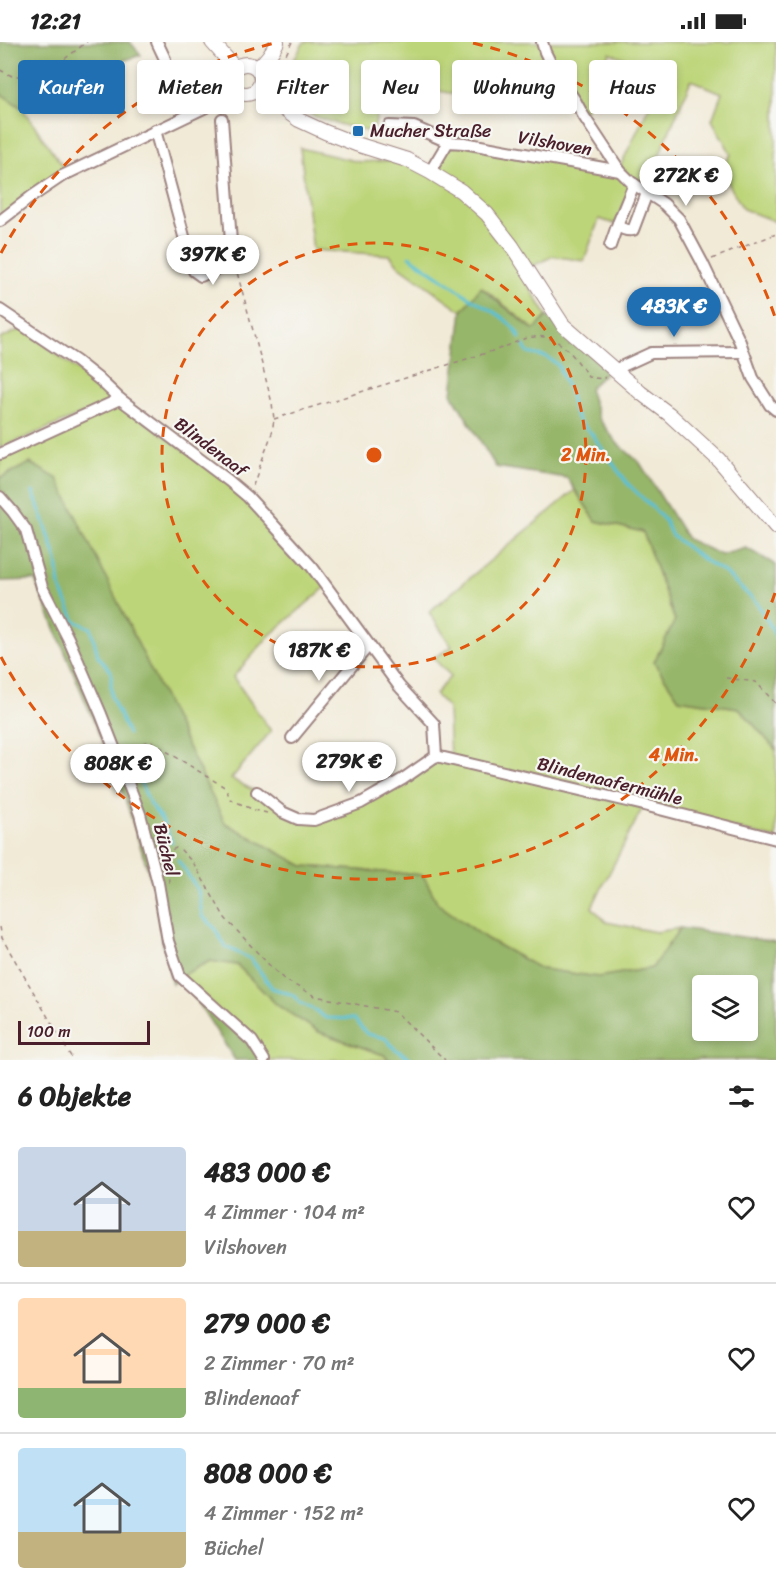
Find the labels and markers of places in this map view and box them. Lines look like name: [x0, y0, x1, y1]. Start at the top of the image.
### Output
place label: Mucher Straße: [370, 115, 491, 147]
marker: Mucher Straße: [351, 124, 365, 138]
pin: 272K €: [637, 156, 735, 207]
pin: 397K €: [164, 235, 262, 286]
pin: 483K €: [625, 287, 723, 338]
centre of rings: [364, 445, 384, 465]
pin: 187K €: [270, 631, 368, 682]
pin: 279K €: [300, 742, 398, 793]
pin: 808K €: [69, 744, 167, 795]

